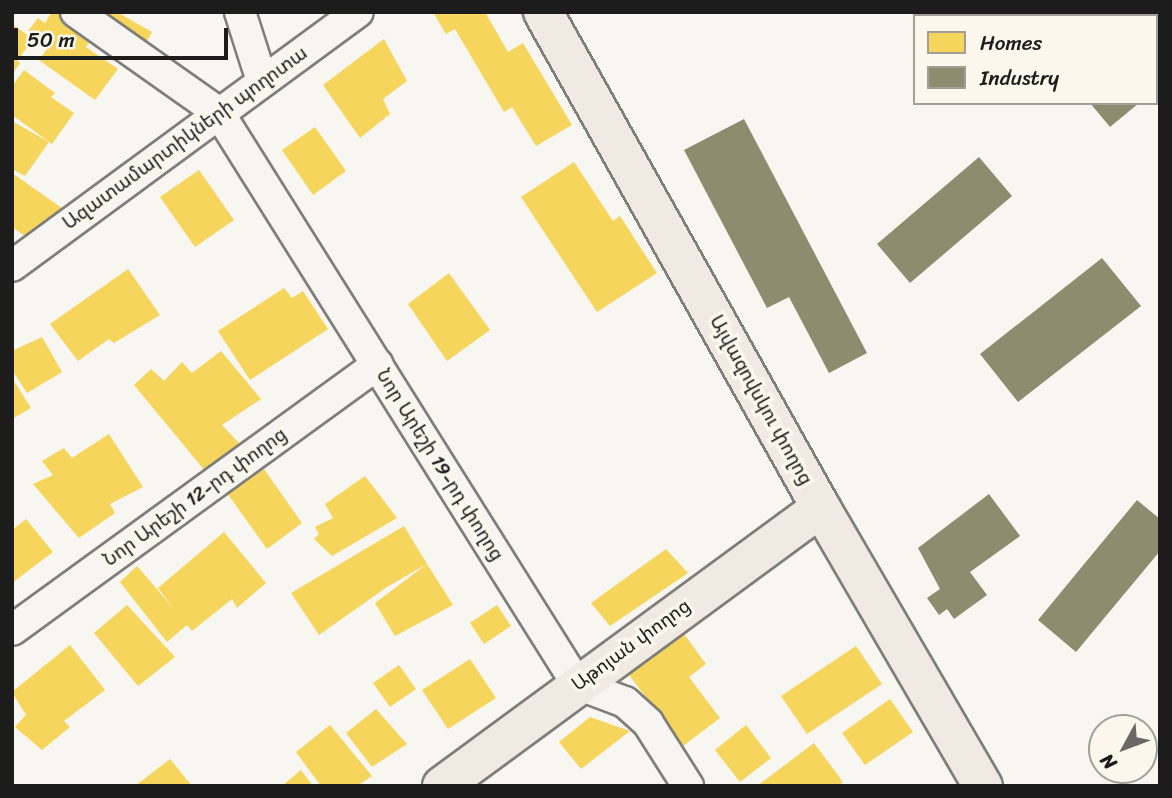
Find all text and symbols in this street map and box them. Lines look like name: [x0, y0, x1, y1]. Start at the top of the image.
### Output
scale bar: [18, 14, 231, 58]
legend: [913, 14, 1158, 105]
text: 50 m: [27, 21, 75, 59]
text: Homes: [980, 24, 1042, 62]
street label: Ազատամարտիկների պողոտա: [58, 41, 312, 235]
text: Industry: [980, 59, 1059, 97]
street label: Այվազովսկու փողոց: [705, 311, 817, 489]
street label: Նոր Արեշի 19-րդ փողոց: [372, 365, 508, 565]
street label: Նոր Արեշի 12-րդ փողոց: [99, 423, 291, 571]
street label: Աթոյան փողոց: [567, 594, 695, 696]
north arrow: [1088, 714, 1158, 784]
text: N: [1092, 746, 1125, 778]

